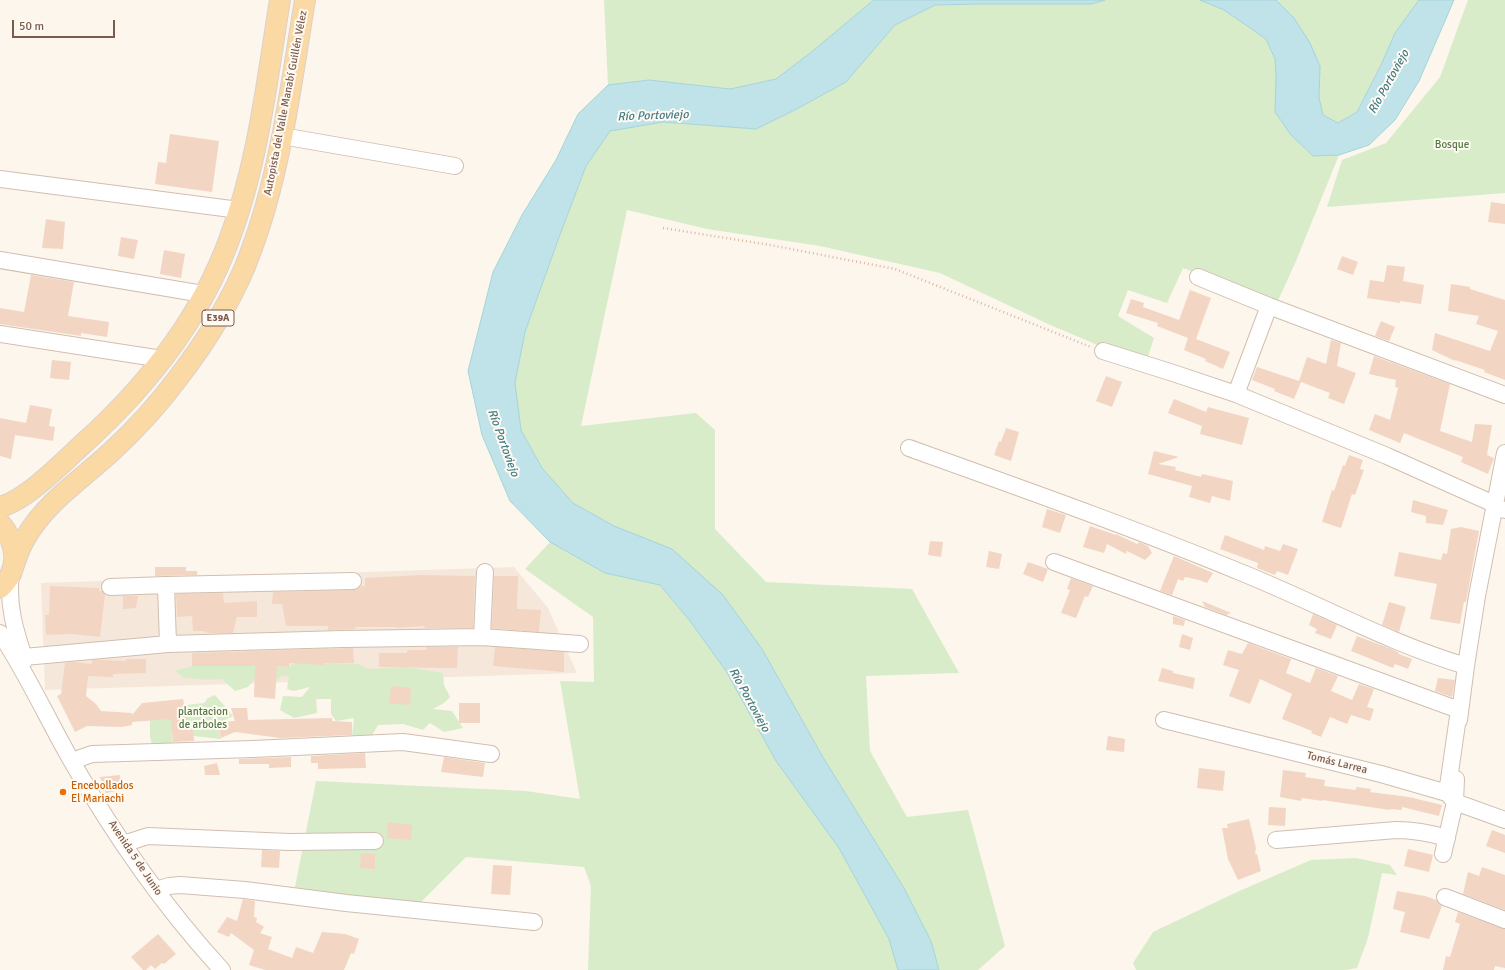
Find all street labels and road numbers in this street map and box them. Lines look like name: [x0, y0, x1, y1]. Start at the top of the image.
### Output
street label: Autopista del Valle Manabí Guillén Vélez: [262, 9, 310, 197]
road number: E39A: [202, 310, 234, 326]
street label: Tomás Larrea: [1305, 749, 1369, 777]
street label: Avenida 5 de Junio: [105, 818, 165, 898]

